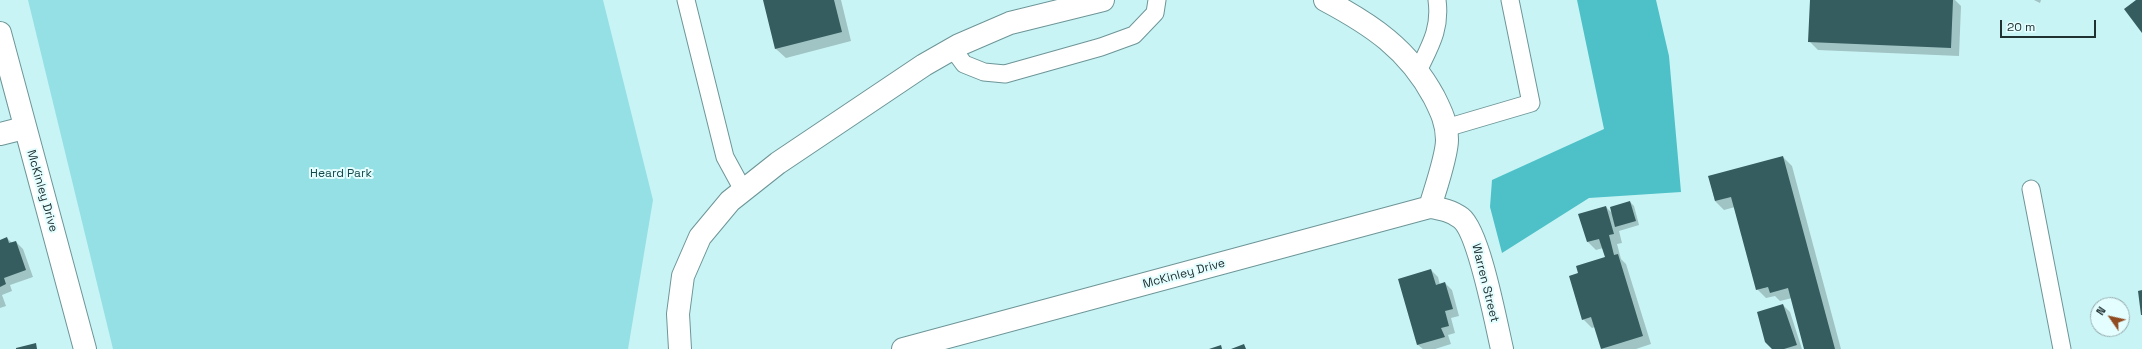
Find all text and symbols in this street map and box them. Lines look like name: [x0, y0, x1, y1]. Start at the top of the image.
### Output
scale bar: [2002, 12, 2098, 38]
text: 20 m: [2007, 19, 2035, 35]
street label: McKinley Drive: [23, 148, 61, 234]
park label: Heard Park: [310, 167, 372, 181]
street label: Warren Street: [1468, 242, 1502, 324]
street label: McKinley Drive: [1141, 256, 1227, 292]
north arrow: [2090, 297, 2130, 337]
text: N: [2093, 304, 2109, 318]

